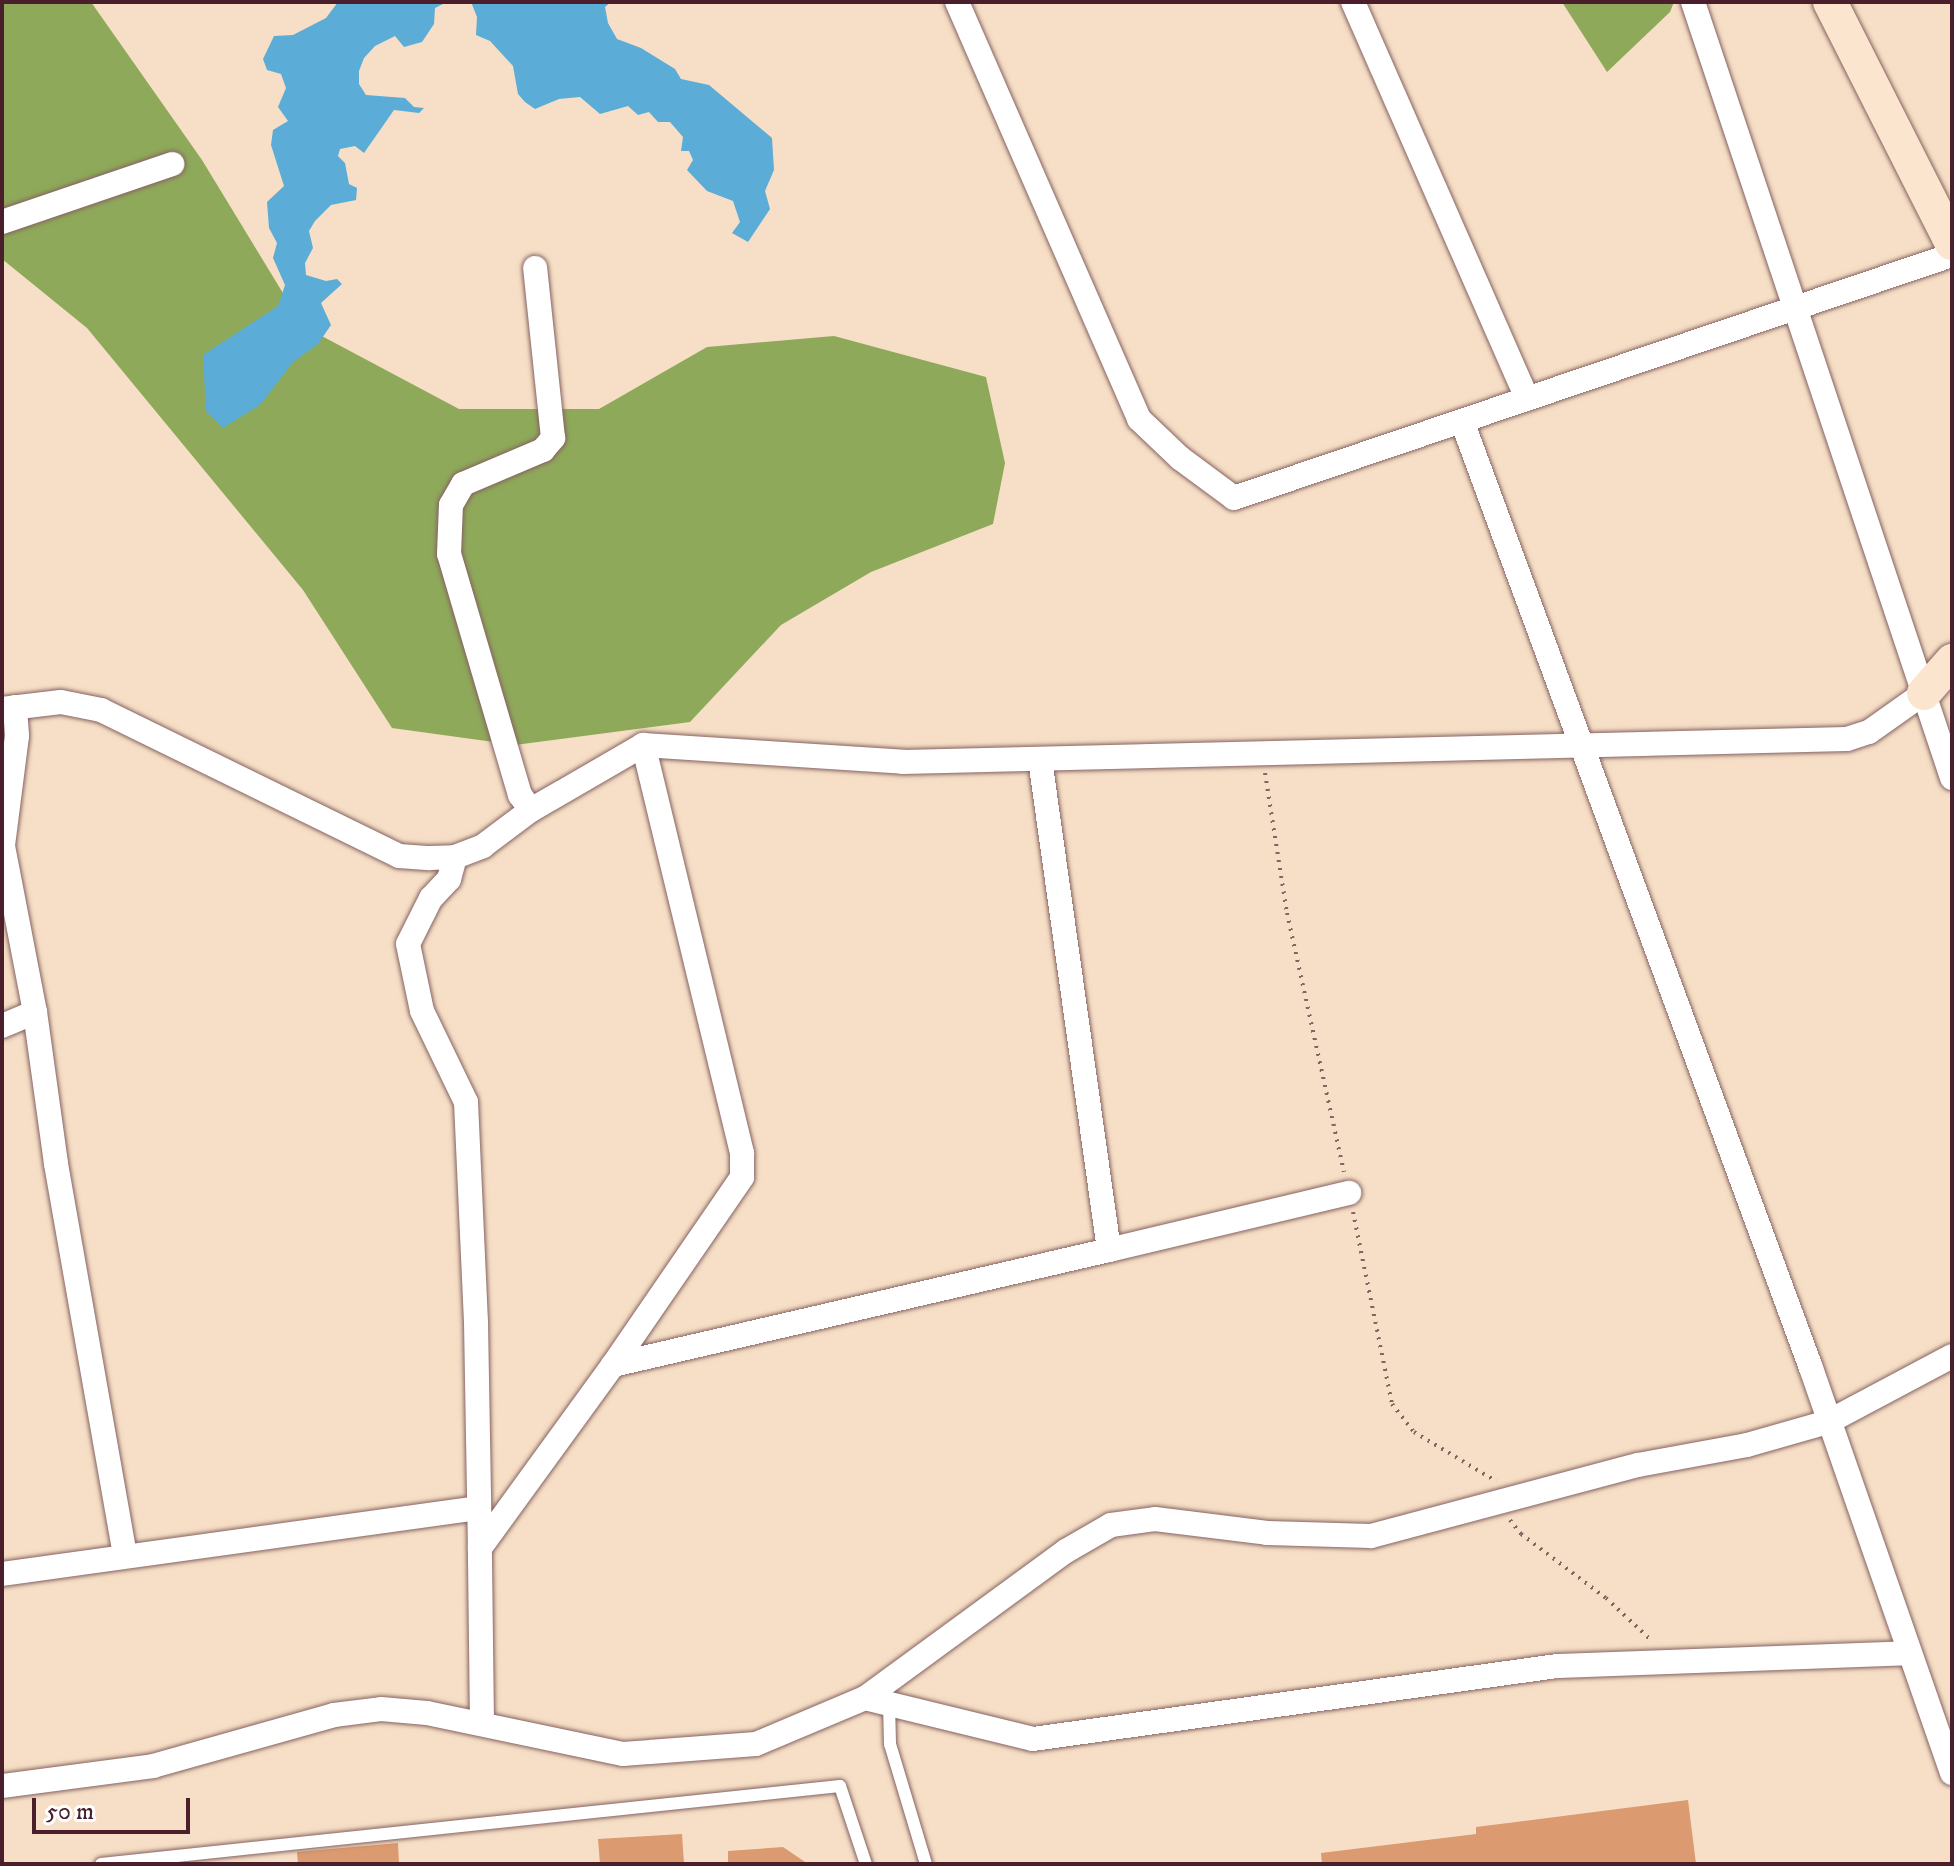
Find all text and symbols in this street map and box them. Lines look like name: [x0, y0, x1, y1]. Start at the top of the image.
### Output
scale bar: [36, 1782, 194, 1832]
text: 50 m: [46, 1797, 94, 1827]

